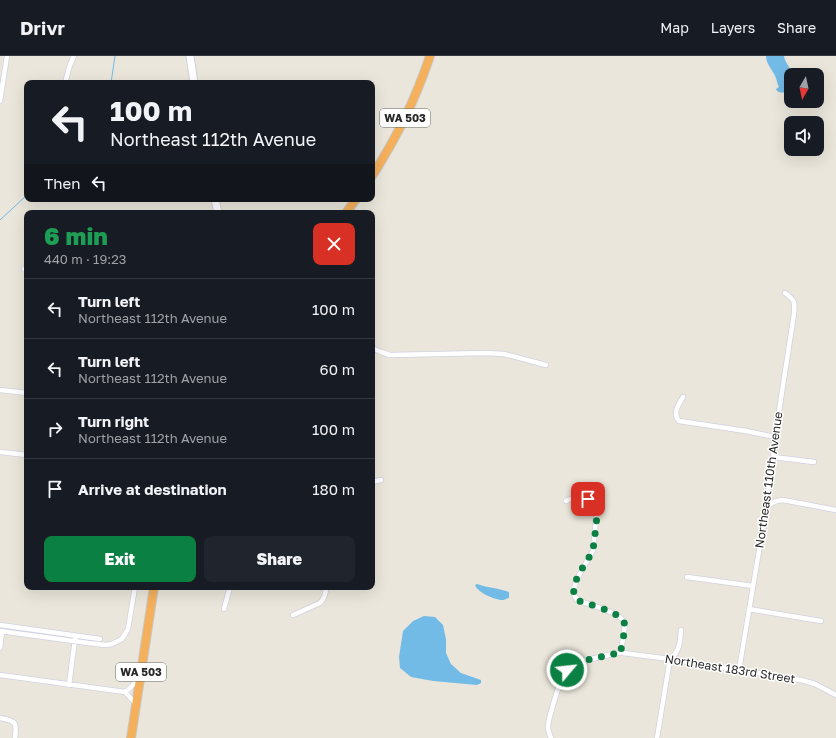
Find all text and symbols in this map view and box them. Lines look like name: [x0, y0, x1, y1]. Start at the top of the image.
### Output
text: Drivr: [20, 16, 65, 39]
text: Map: [660, 19, 689, 36]
text: Layers: [711, 19, 755, 36]
text: Share: [777, 19, 816, 36]
north arrow: [784, 68, 824, 108]
map controls: [784, 68, 824, 156]
text: 100 m: [110, 94, 192, 127]
icon: left: [44, 96, 96, 148]
road number: WA 503: [380, 109, 430, 127]
button: sound: [784, 116, 824, 156]
text: Northeast 112th Avenue: [110, 128, 316, 150]
icon: left: [88, 172, 110, 194]
text: Then: [44, 174, 80, 192]
text: 6 min: [44, 221, 108, 250]
button: close: [313, 223, 355, 265]
text: 440 m · 19:23: [44, 251, 126, 267]
text: Turn left: [78, 292, 140, 310]
icon: left: [44, 298, 66, 320]
text: 100 m: [312, 300, 355, 318]
text: Northeast 112th Avenue: [78, 310, 227, 326]
text: Turn left: [78, 352, 140, 370]
icon: left: [44, 358, 66, 380]
text: 60 m: [320, 360, 355, 378]
text: Northeast 112th Avenue: [78, 370, 227, 386]
street label: Northeast 110th Avenue: [751, 411, 786, 549]
text: Turn right: [78, 412, 149, 430]
icon: right: [44, 418, 66, 440]
text: 100 m: [312, 420, 355, 438]
text: Northeast 112th Avenue: [78, 430, 227, 446]
icon: arrive: [44, 478, 66, 500]
text: Arrive at destination: [78, 480, 227, 498]
text: 180 m: [312, 480, 355, 498]
pin: [571, 482, 605, 516]
icon: arrive: [577, 488, 599, 510]
button: Exit: [44, 536, 196, 582]
button: Share: [204, 536, 355, 582]
position arrow: [546, 649, 588, 691]
street label: Northeast 183rd Street: [664, 651, 797, 686]
road number: WA 503: [116, 663, 166, 681]

